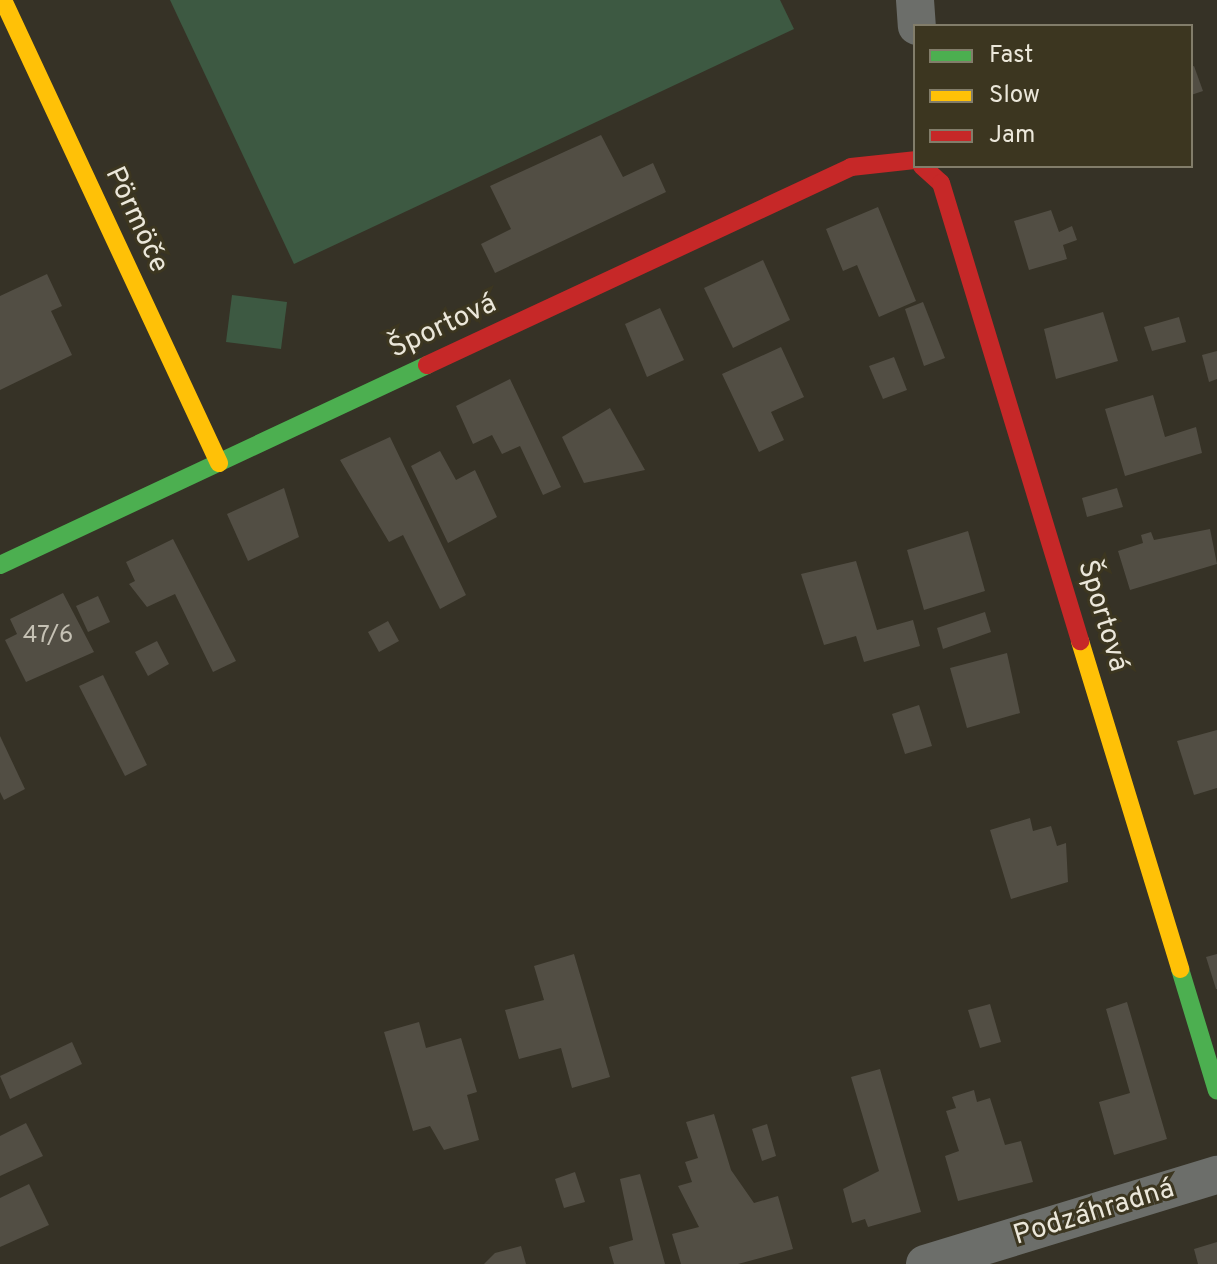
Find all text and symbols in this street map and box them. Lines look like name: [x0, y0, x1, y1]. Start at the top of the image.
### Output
legend: [913, 24, 1193, 168]
text: Fast: [989, 41, 1033, 71]
text: Slow: [989, 81, 1040, 111]
text: Jam: [989, 121, 1035, 151]
street label: Pörmöče: [97, 162, 175, 278]
street label: Športová: [384, 288, 502, 366]
street label: Športová: [1069, 556, 1135, 676]
house number: 47/6: [23, 623, 73, 651]
street label: Podzáhradná: [1010, 1173, 1178, 1253]

